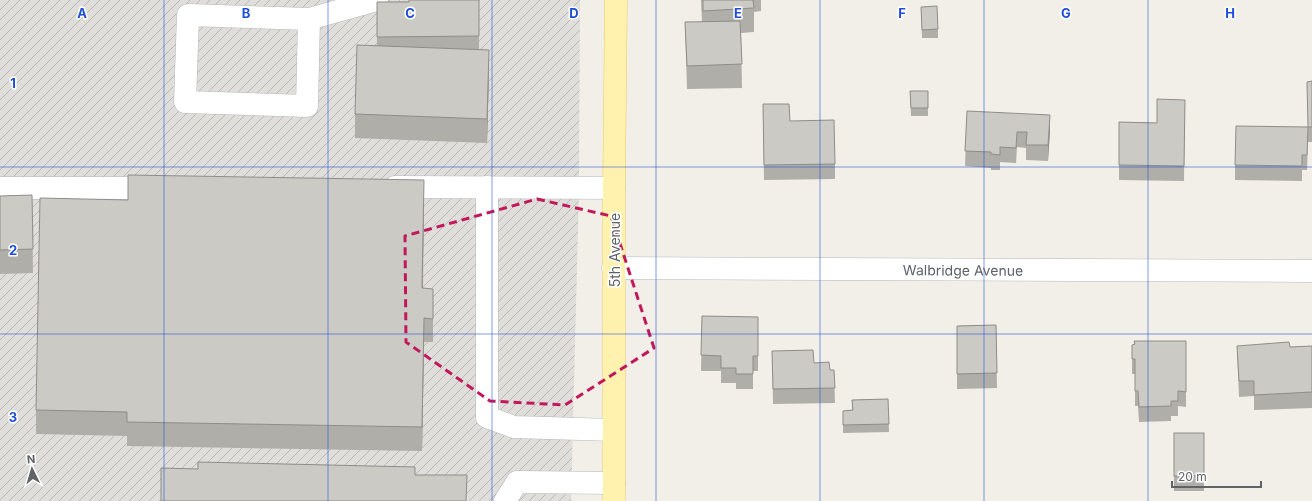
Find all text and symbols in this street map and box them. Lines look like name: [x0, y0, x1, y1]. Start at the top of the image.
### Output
text: A: [77, 5, 87, 21]
text: B: [242, 5, 251, 21]
text: C: [405, 5, 415, 21]
text: D: [569, 5, 579, 21]
text: E: [734, 5, 742, 21]
text: F: [898, 5, 906, 21]
text: G: [1061, 5, 1071, 21]
text: H: [1225, 5, 1235, 21]
text: 1: [10, 75, 16, 91]
street label: 5th Avenue: [606, 213, 623, 287]
text: 2: [9, 242, 17, 258]
street label: Walbridge Avenue: [903, 261, 1023, 278]
text: 3: [9, 409, 17, 425]
north arrow: [12, 449, 52, 489]
text: N: [26, 452, 36, 466]
scale bar: [1172, 463, 1261, 489]
text: 20 m: [1178, 469, 1207, 484]

